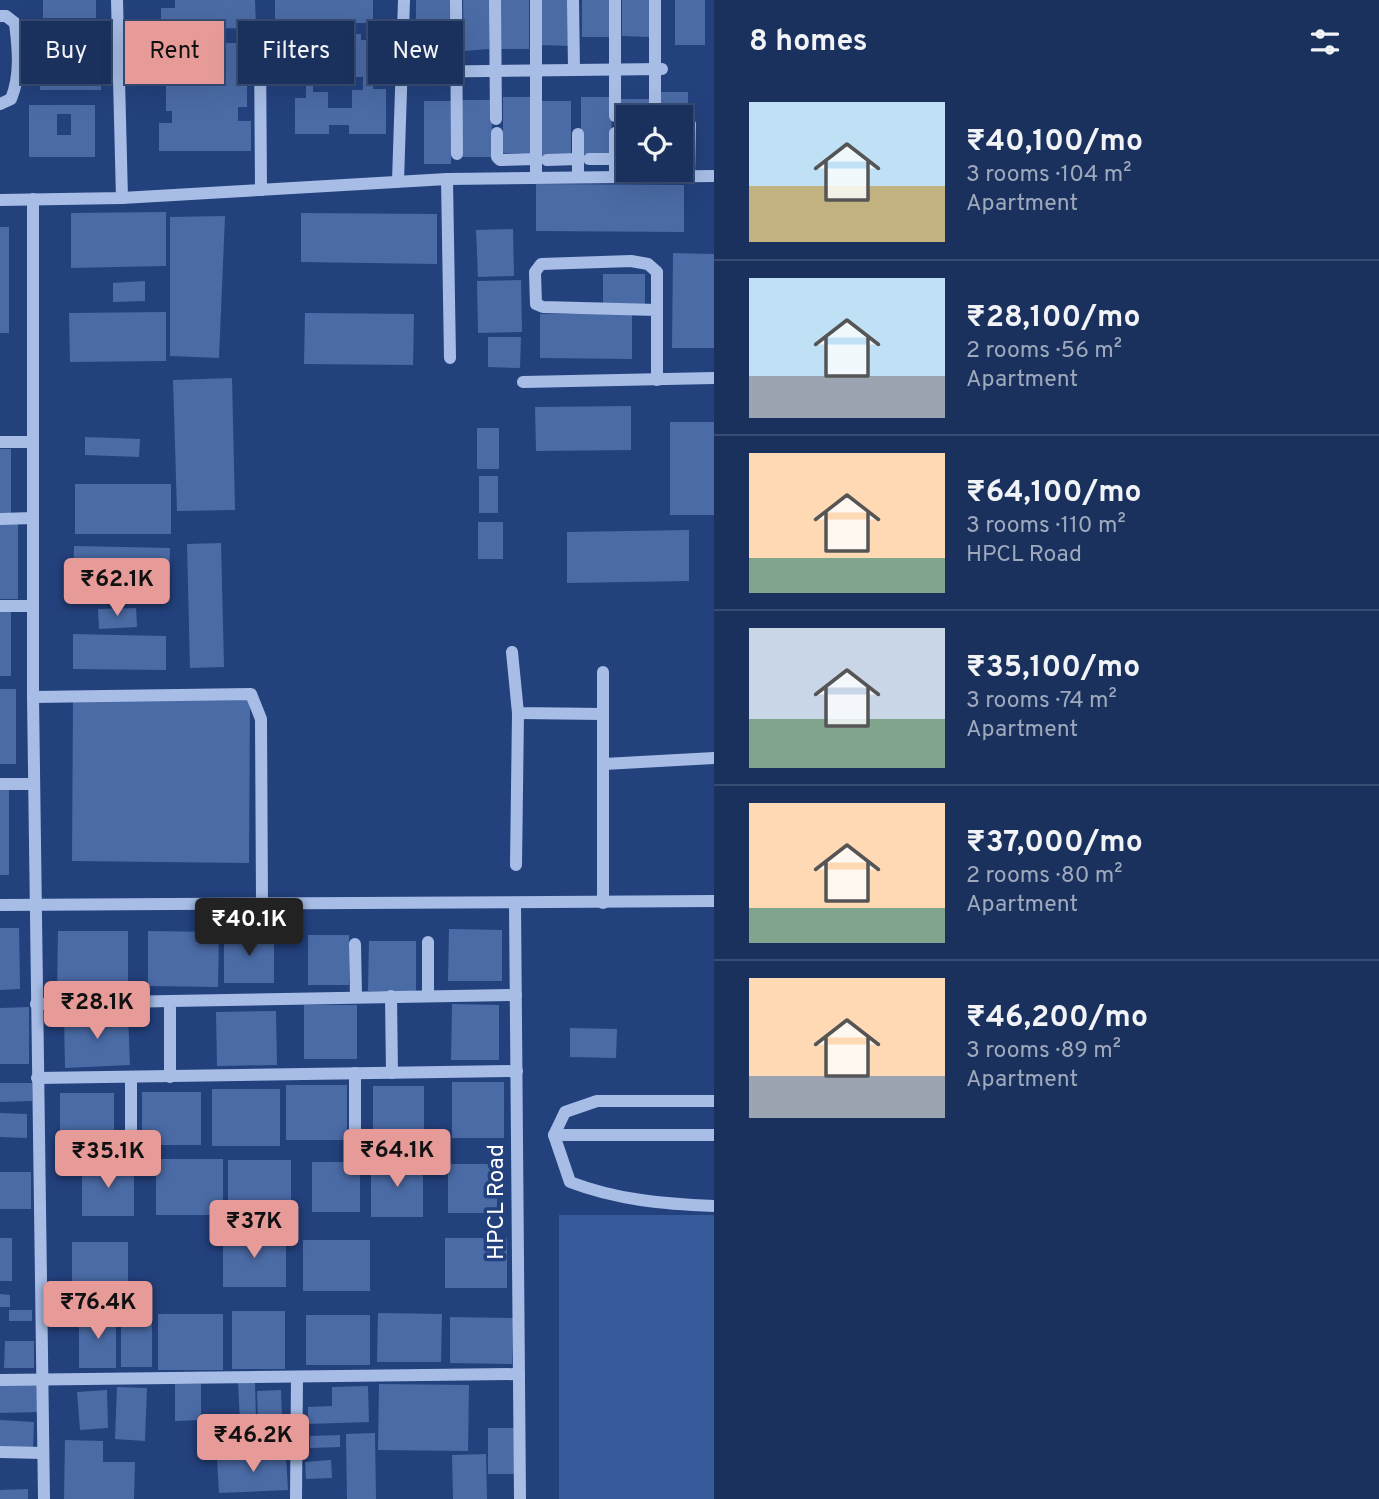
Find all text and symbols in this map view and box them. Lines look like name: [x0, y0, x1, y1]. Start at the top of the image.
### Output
chip: Buy: [21, 21, 111, 84]
chip: Rent: [125, 21, 224, 84]
chip: Filters: [238, 21, 354, 84]
chip: New: [368, 21, 463, 84]
icon: filters: [1306, 23, 1344, 61]
text: 8 homes: [749, 24, 868, 61]
map controls: [616, 105, 693, 182]
button: locate: [616, 105, 693, 182]
text: ₹40,100/mo: [966, 124, 1143, 161]
icon: home: [805, 130, 889, 214]
text: 3 rooms · 104 m²: [966, 161, 1131, 190]
text: Apartment: [966, 190, 1078, 219]
text: ₹28,100/mo: [966, 300, 1140, 337]
icon: home: [805, 306, 889, 390]
text: 2 rooms · 56 m²: [966, 337, 1122, 366]
text: Apartment: [966, 366, 1078, 395]
text: ₹64,100/mo: [966, 475, 1142, 512]
icon: home: [805, 481, 889, 565]
text: 3 rooms · 110 m²: [966, 512, 1126, 541]
text: HPCL Road: [966, 541, 1082, 570]
pin: ₹62.1K: [60, 558, 174, 618]
text: ₹62.1K: [80, 566, 154, 595]
text: ₹35,100/mo: [966, 650, 1140, 687]
icon: home: [805, 656, 889, 740]
text: 3 rooms · 74 m²: [966, 687, 1117, 716]
text: Apartment: [966, 716, 1078, 745]
text: ₹37,000/mo: [966, 825, 1143, 862]
icon: home: [805, 831, 889, 915]
text: 2 rooms · 80 m²: [966, 862, 1123, 891]
text: Apartment: [966, 891, 1078, 920]
pin: ₹40.1K: [192, 898, 306, 958]
text: ₹40.1K: [211, 906, 287, 935]
pin: ₹28.1K: [40, 982, 154, 1041]
text: ₹28.1K: [60, 989, 134, 1018]
text: ₹46,200/mo: [966, 1000, 1148, 1037]
icon: home: [805, 1006, 889, 1090]
text: 3 rooms · 89 m²: [966, 1037, 1121, 1066]
text: Apartment: [966, 1066, 1078, 1095]
pin: ₹35.1K: [51, 1130, 165, 1190]
pin: ₹64.1K: [340, 1130, 454, 1189]
text: ₹64.1K: [360, 1137, 435, 1166]
text: ₹35.1K: [71, 1138, 145, 1167]
street label: HPCL Road: [483, 1144, 512, 1260]
pin: ₹37K: [213, 1200, 295, 1260]
text: ₹37K: [225, 1208, 283, 1237]
pin: ₹76.4K: [41, 1282, 155, 1341]
text: ₹76.4K: [59, 1289, 137, 1318]
pin: ₹46.2K: [196, 1414, 310, 1474]
text: ₹46.2K: [213, 1422, 293, 1451]

